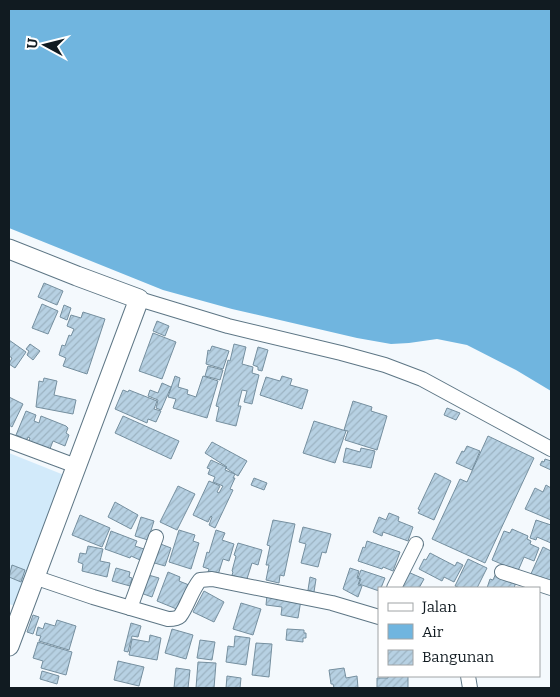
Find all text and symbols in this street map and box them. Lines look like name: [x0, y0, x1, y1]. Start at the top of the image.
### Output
north arrow: [20, 20, 70, 70]
text: U: [24, 37, 42, 50]
legend: [378, 587, 540, 677]
text: Jalan: [421, 598, 457, 616]
text: Air: [422, 623, 444, 641]
text: Bangunan: [422, 648, 494, 666]

